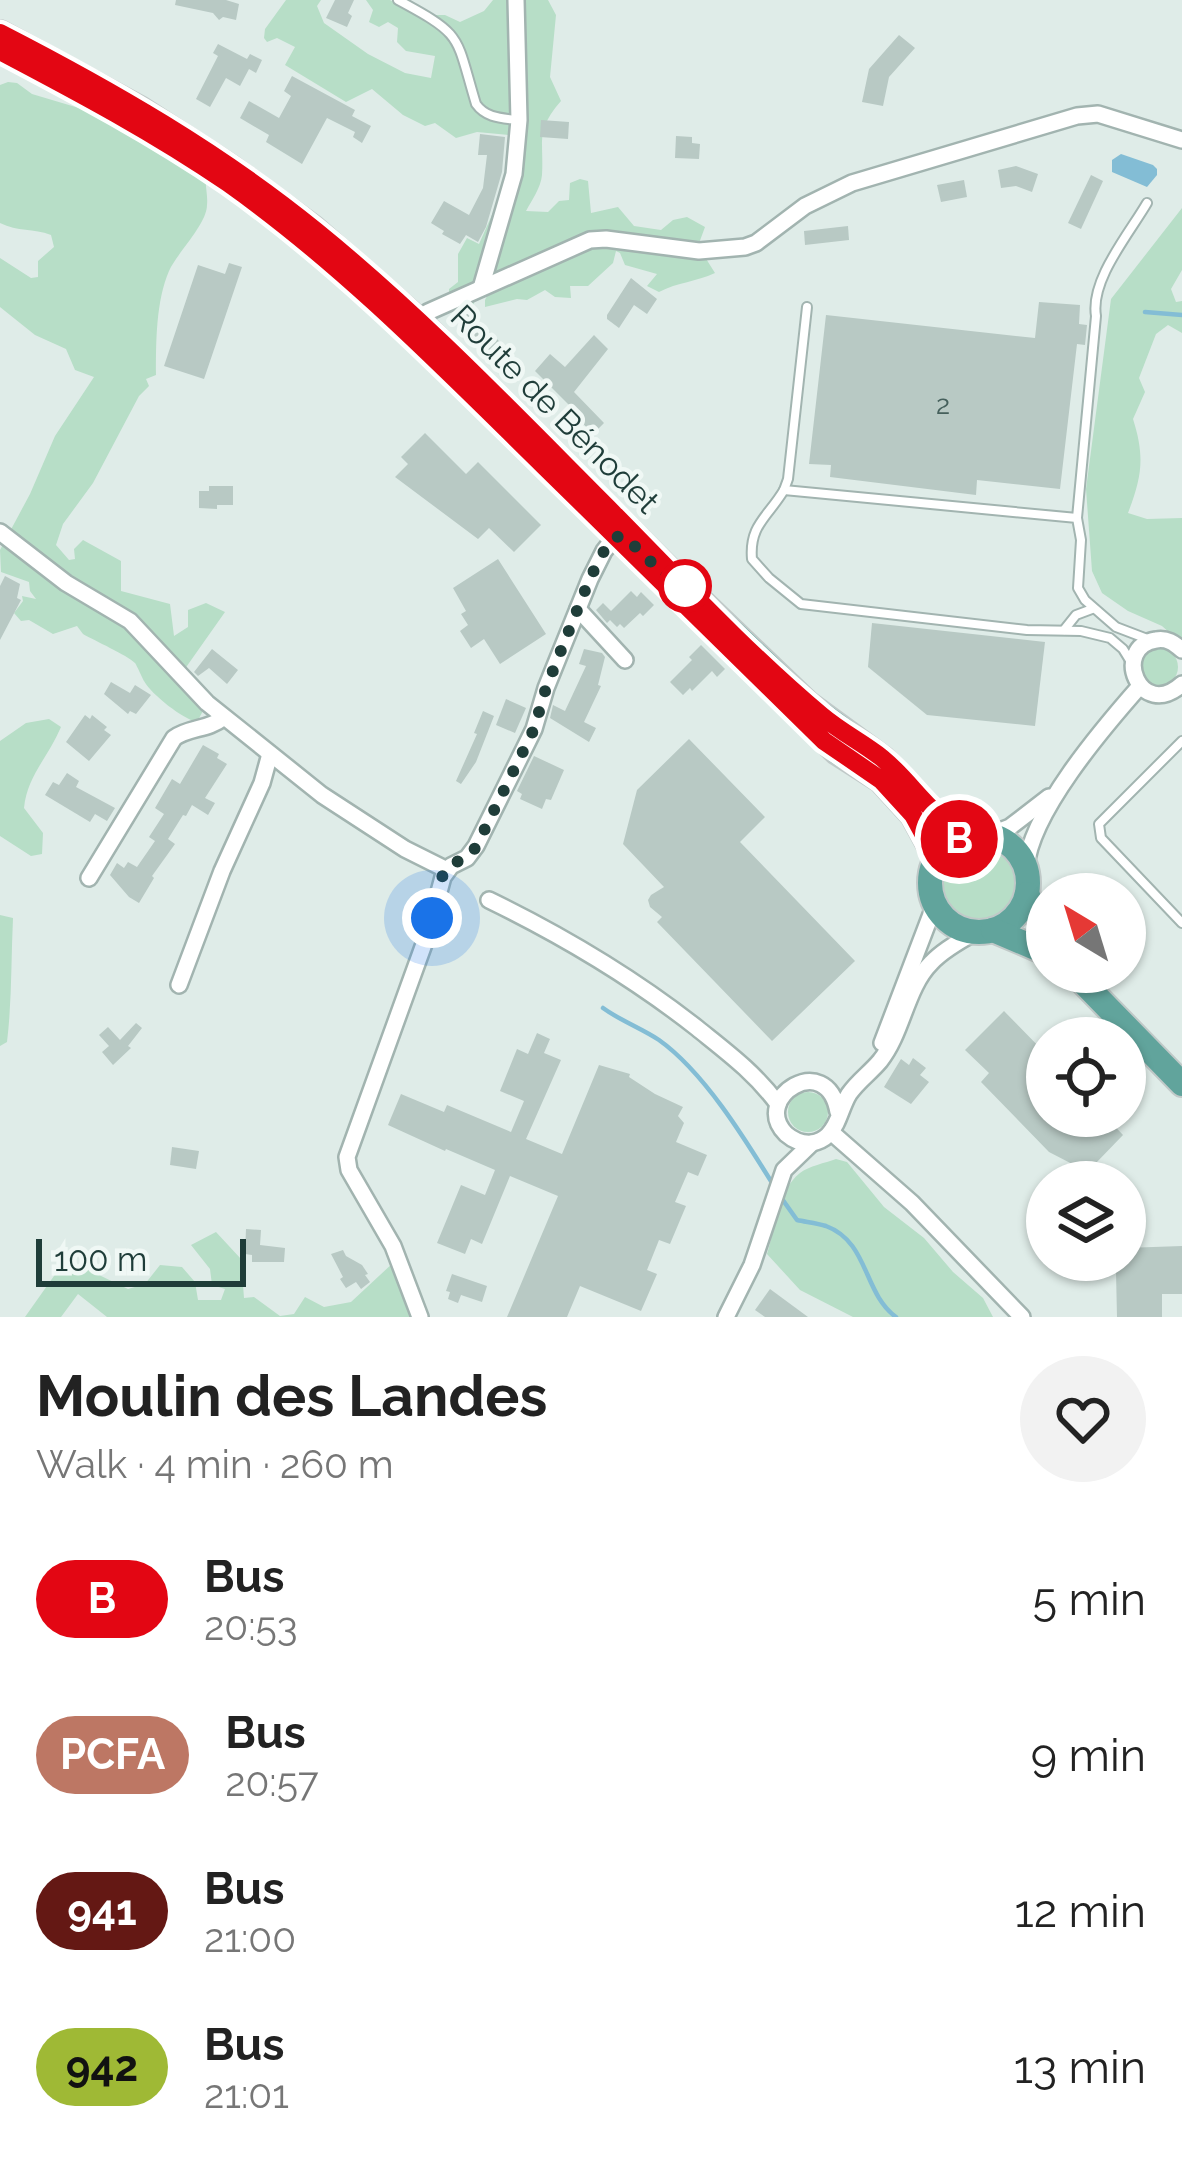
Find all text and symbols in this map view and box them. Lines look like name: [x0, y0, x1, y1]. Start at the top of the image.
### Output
street label: Route de Bénodet: [443, 297, 667, 521]
house number: 2: [936, 389, 950, 420]
unlabelled marker: [660, 561, 710, 611]
line badge: B: [920, 800, 998, 878]
text: B: [945, 814, 973, 863]
north arrow: [1026, 873, 1146, 993]
map controls: [1026, 873, 1146, 1281]
your location: [402, 888, 462, 948]
button: locate: [1026, 1017, 1146, 1137]
button: layers: [1026, 1161, 1146, 1281]
scale bar: [36, 1233, 246, 1286]
text: 100 m: [54, 1240, 147, 1279]
button: heart: [1020, 1356, 1146, 1482]
text: Moulin des Landes: [36, 1362, 548, 1429]
text: Walk · 4 min · 260 m: [36, 1441, 394, 1487]
text: Bus: [204, 1550, 285, 1603]
text: 5 min: [1033, 1573, 1146, 1626]
text: B: [88, 1574, 116, 1623]
text: 20:53: [204, 1603, 298, 1649]
text: Bus: [225, 1706, 306, 1759]
text: 9 min: [1031, 1729, 1146, 1782]
text: PCFA: [60, 1730, 165, 1779]
text: 20:57: [225, 1759, 319, 1805]
text: Bus: [204, 1862, 285, 1915]
text: 12 min: [1014, 1885, 1146, 1938]
text: 941: [67, 1886, 137, 1935]
text: 21:00: [204, 1915, 296, 1961]
text: Bus: [204, 2018, 285, 2071]
text: 13 min: [1014, 2041, 1146, 2094]
text: 942: [66, 2042, 138, 2091]
text: 21:01: [204, 2071, 289, 2117]

